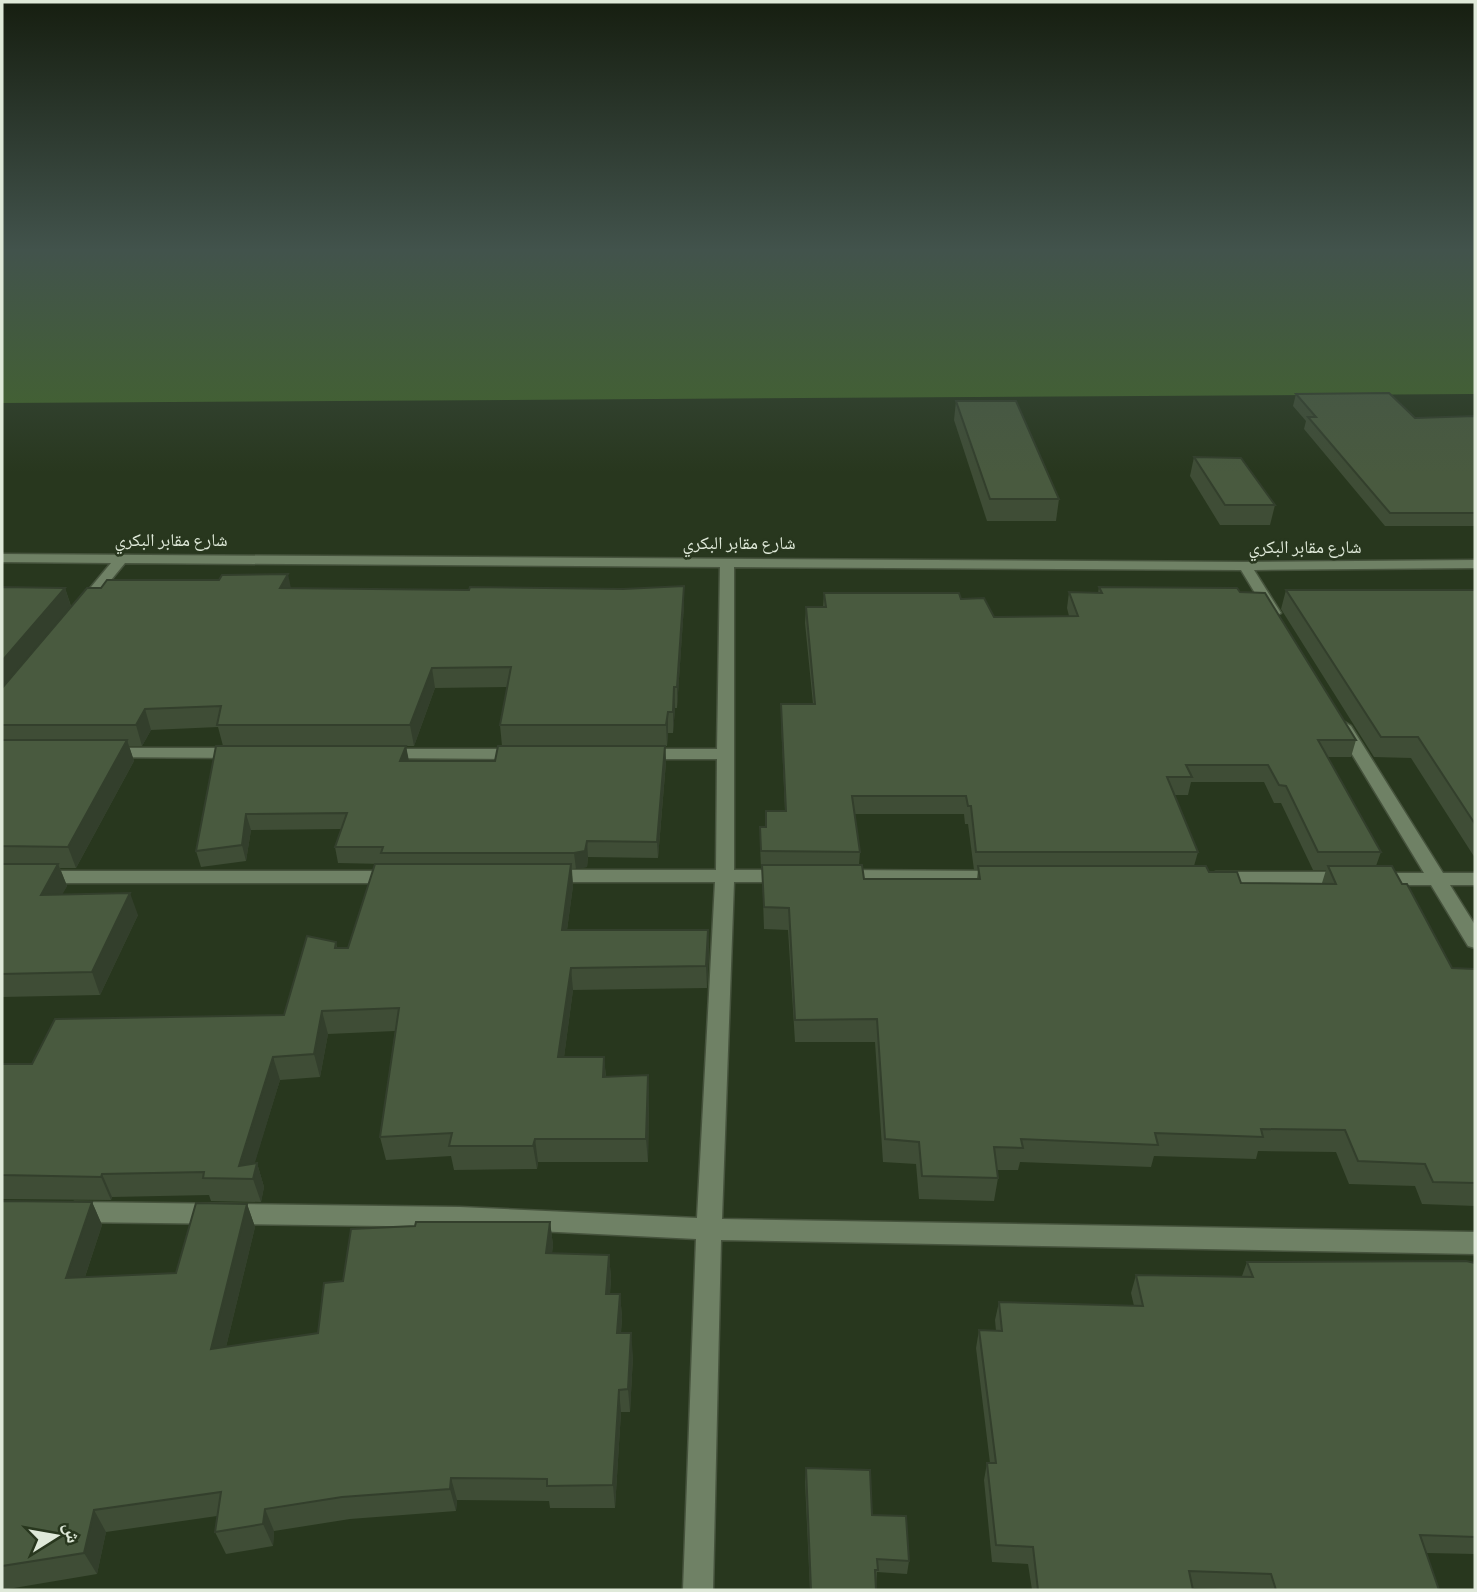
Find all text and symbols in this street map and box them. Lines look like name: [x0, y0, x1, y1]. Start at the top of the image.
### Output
street label: شارع مقابر البكري: [114, 528, 228, 555]
street label: شارع مقابر البكري: [682, 531, 796, 558]
street label: شارع مقابر البكري: [1248, 535, 1362, 562]
north arrow: [21, 1501, 91, 1571]
text: ش: [59, 1521, 86, 1545]

